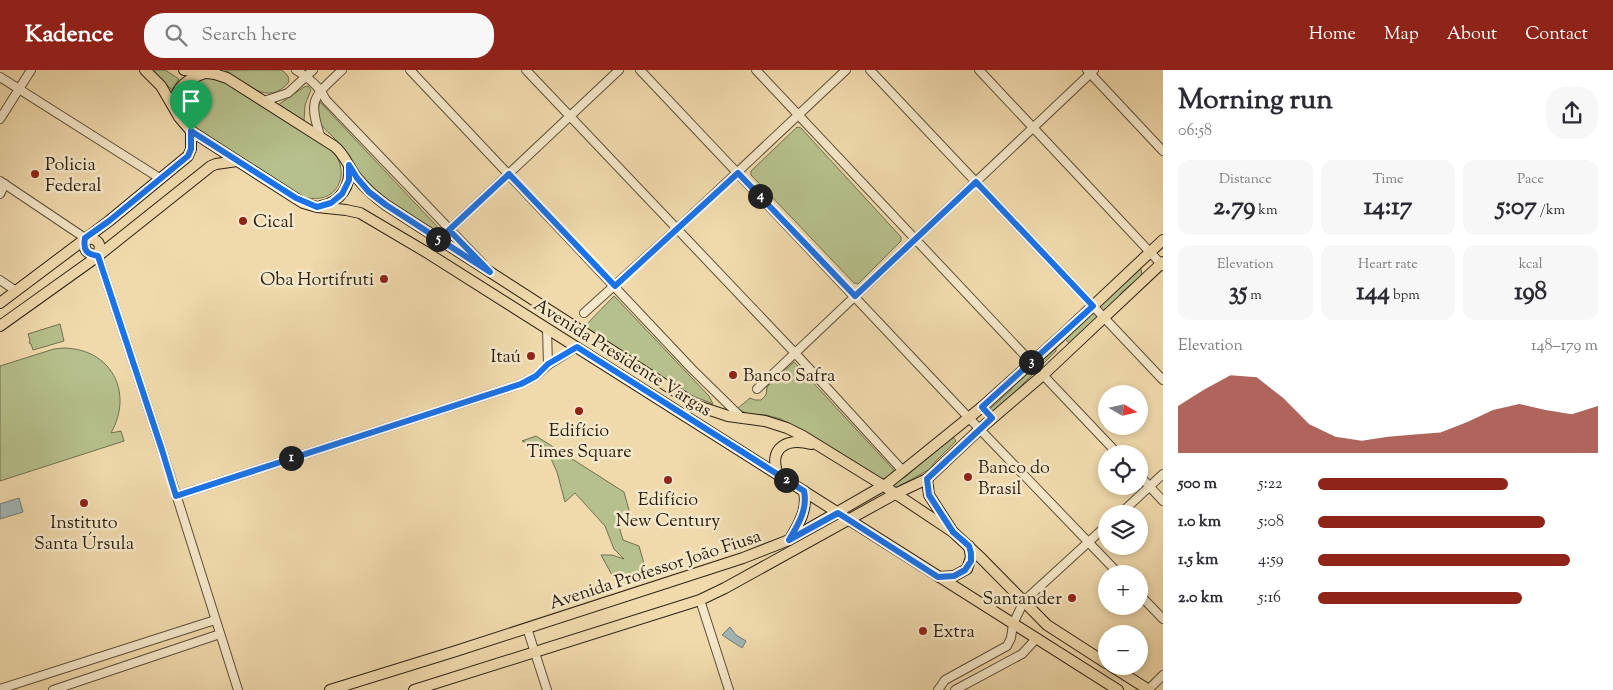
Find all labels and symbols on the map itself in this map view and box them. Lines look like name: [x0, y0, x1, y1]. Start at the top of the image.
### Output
pin: [170, 80, 212, 131]
place label: Policia Federal: [45, 153, 102, 200]
marker: Policia Federal: [29, 168, 41, 180]
pin: 4: [748, 184, 772, 208]
place label: Cical: [253, 210, 294, 236]
marker: Cical: [237, 215, 249, 227]
pin: 5: [426, 226, 450, 252]
place label: Oba Hortifruti: [260, 268, 374, 294]
marker: Oba Hortifruti: [378, 273, 390, 285]
street label: Avenida Presidente Vargas: [528, 293, 716, 424]
place label: Itaú: [491, 345, 521, 371]
marker: Itaú: [525, 350, 537, 362]
pin: 3: [1018, 350, 1044, 374]
place label: Banco Safra: [743, 364, 835, 390]
marker: Banco Safra: [727, 369, 739, 381]
north arrow: [1098, 385, 1148, 435]
marker: Edifício Times Square: [573, 405, 585, 417]
place label: Edifício Times Square: [526, 419, 632, 466]
pin: 1: [278, 446, 304, 470]
place label: Banco do Brasil: [978, 456, 1050, 503]
pin: 2: [774, 468, 798, 492]
marker: Banco do Brasil: [962, 471, 974, 483]
marker: Edifício New Century: [662, 474, 674, 486]
place label: Edifício New Century: [616, 488, 720, 535]
marker: Instituto Santa Úrsula: [78, 497, 90, 509]
place label: Instituto Santa Úrsula: [34, 511, 134, 558]
street label: Avenida Professor João Fiusa: [546, 524, 765, 617]
place label: Santander: [982, 587, 1062, 613]
marker: Santander: [1066, 592, 1078, 604]
place label: Extra: [933, 620, 975, 646]
marker: Extra: [917, 625, 929, 637]

